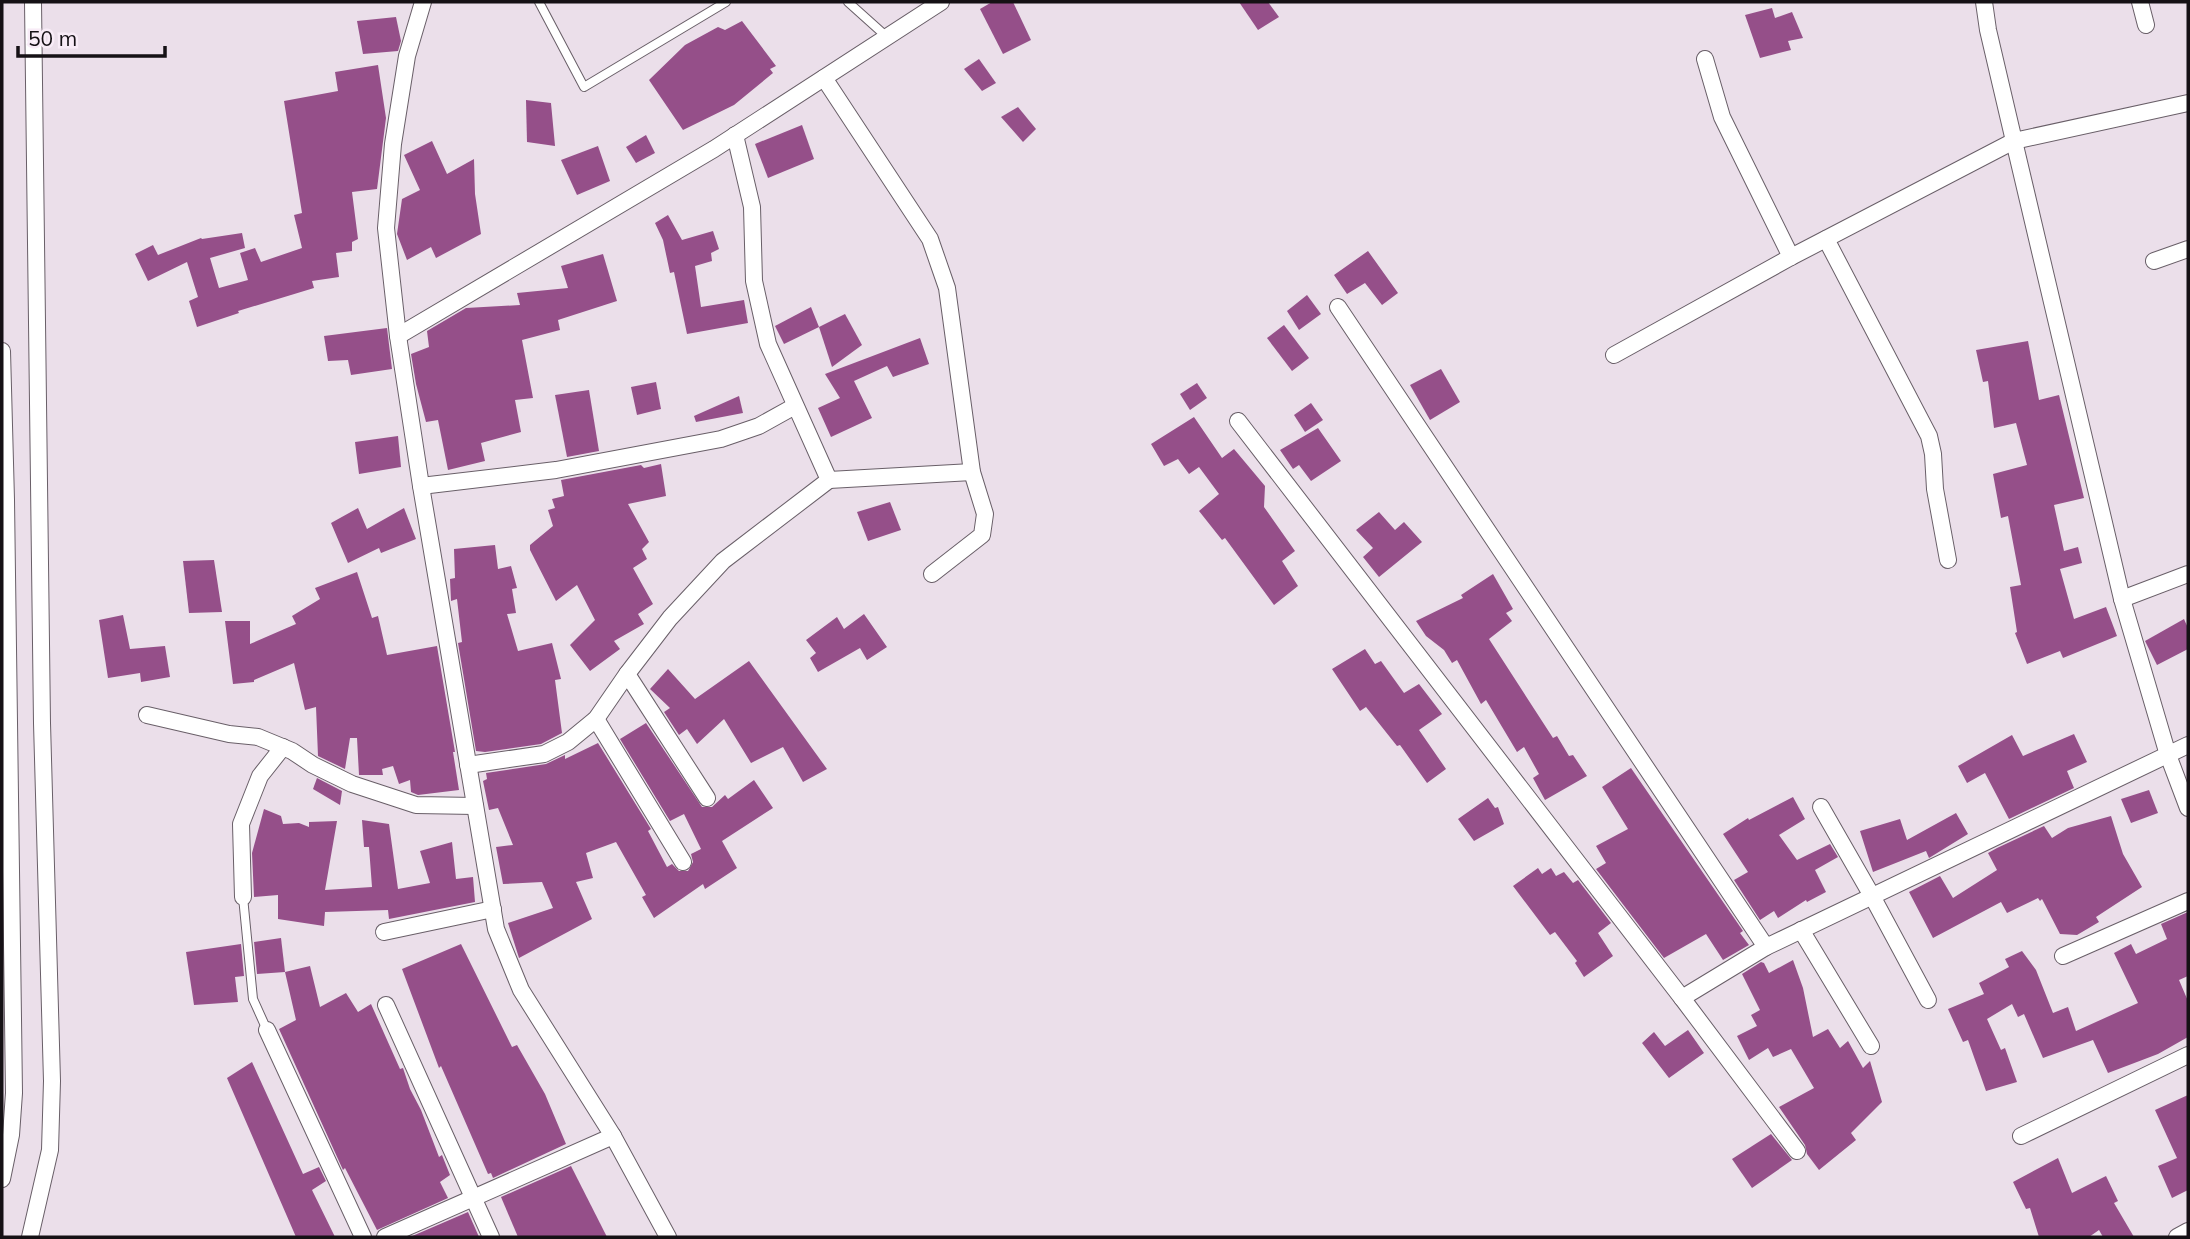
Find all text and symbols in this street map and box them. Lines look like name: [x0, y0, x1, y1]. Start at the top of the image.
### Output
scale bar: [18, 14, 164, 58]
text: 50 m: [28, 25, 77, 51]

